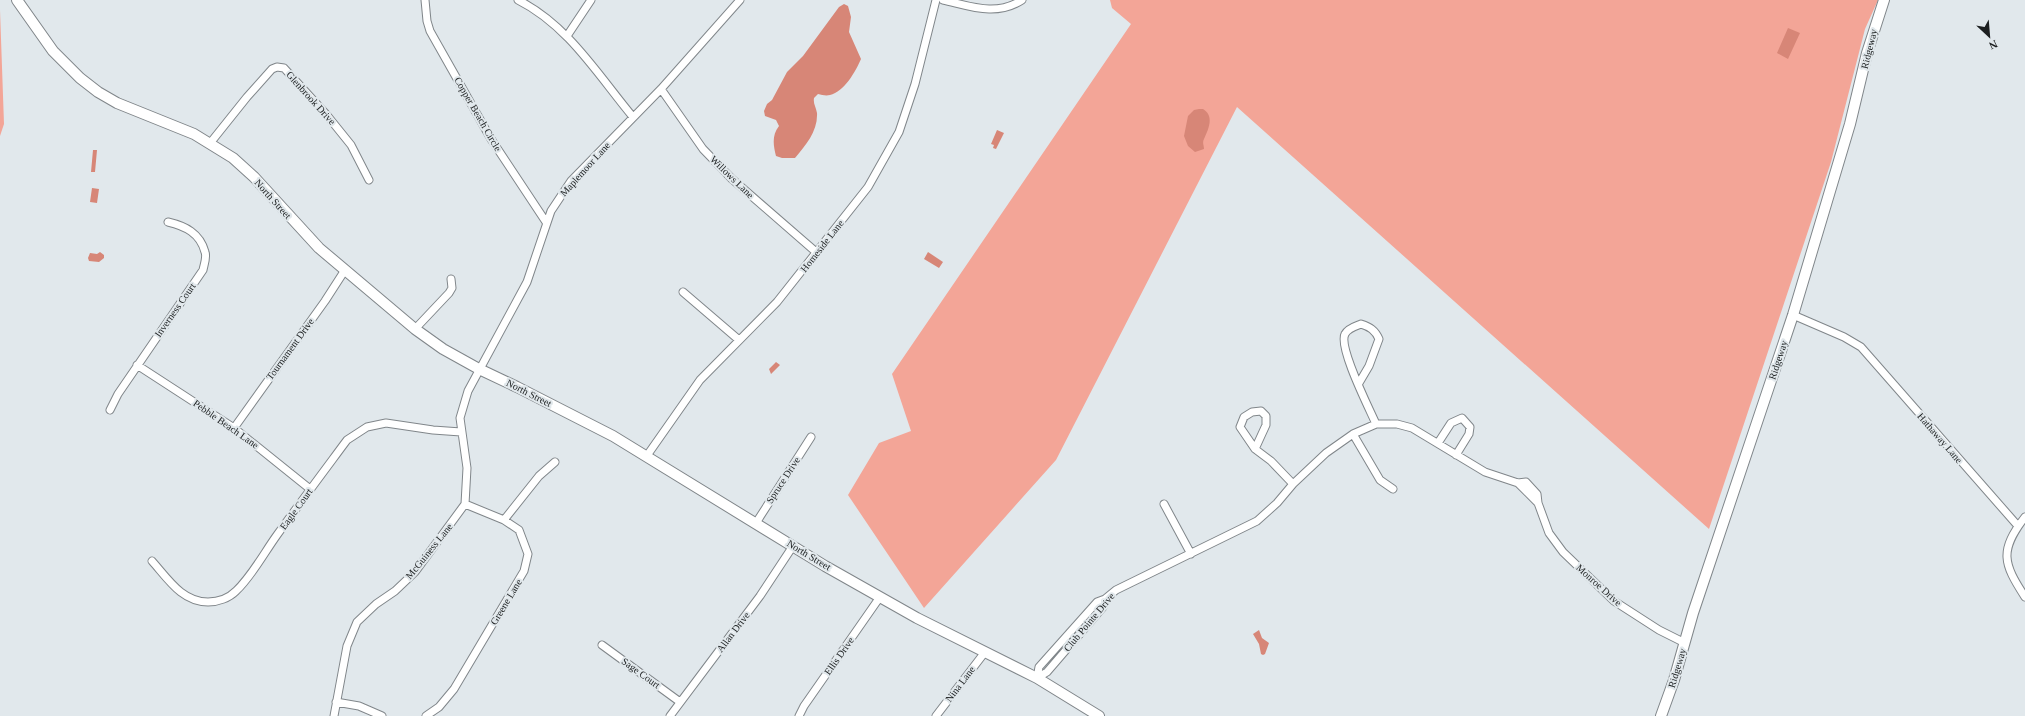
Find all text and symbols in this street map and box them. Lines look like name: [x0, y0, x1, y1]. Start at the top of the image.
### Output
north arrow: [1969, 16, 2009, 56]
street label: Ridgeway: [1859, 28, 1879, 70]
text: N: [1987, 38, 2000, 52]
street label: Glenbrook Drive: [284, 69, 338, 127]
street label: Copper Beach Circle: [452, 75, 504, 154]
street label: Maplemoor Lane: [558, 139, 613, 198]
street label: Willows Lane: [708, 154, 756, 201]
street label: North Street: [252, 177, 294, 221]
street label: Homeside Lane: [798, 217, 846, 274]
street label: Inverness Court: [152, 281, 198, 339]
street label: Tournament Drive: [264, 316, 316, 382]
street label: Ridgeway: [1767, 339, 1789, 381]
street label: North Street: [505, 377, 554, 409]
street label: Pebble Beach Lane: [191, 397, 261, 451]
street label: Hathaway Lane: [1915, 411, 1965, 466]
street label: Spruce Drive: [764, 454, 802, 505]
street label: Eagle Court: [277, 486, 315, 532]
street label: McGuiness Lane: [403, 521, 455, 581]
street label: North Street: [785, 538, 833, 572]
street label: Monroe Drive: [1574, 562, 1624, 609]
street label: Greene Lane: [488, 577, 524, 627]
street label: Club Pointe Drive: [1061, 590, 1117, 653]
street label: Allan Drive: [714, 609, 752, 654]
street label: Ellis Drive: [822, 635, 856, 677]
street label: Ridgeway: [1666, 647, 1688, 689]
street label: Sage Court: [620, 655, 662, 691]
street label: Nina Lane: [943, 664, 977, 704]

